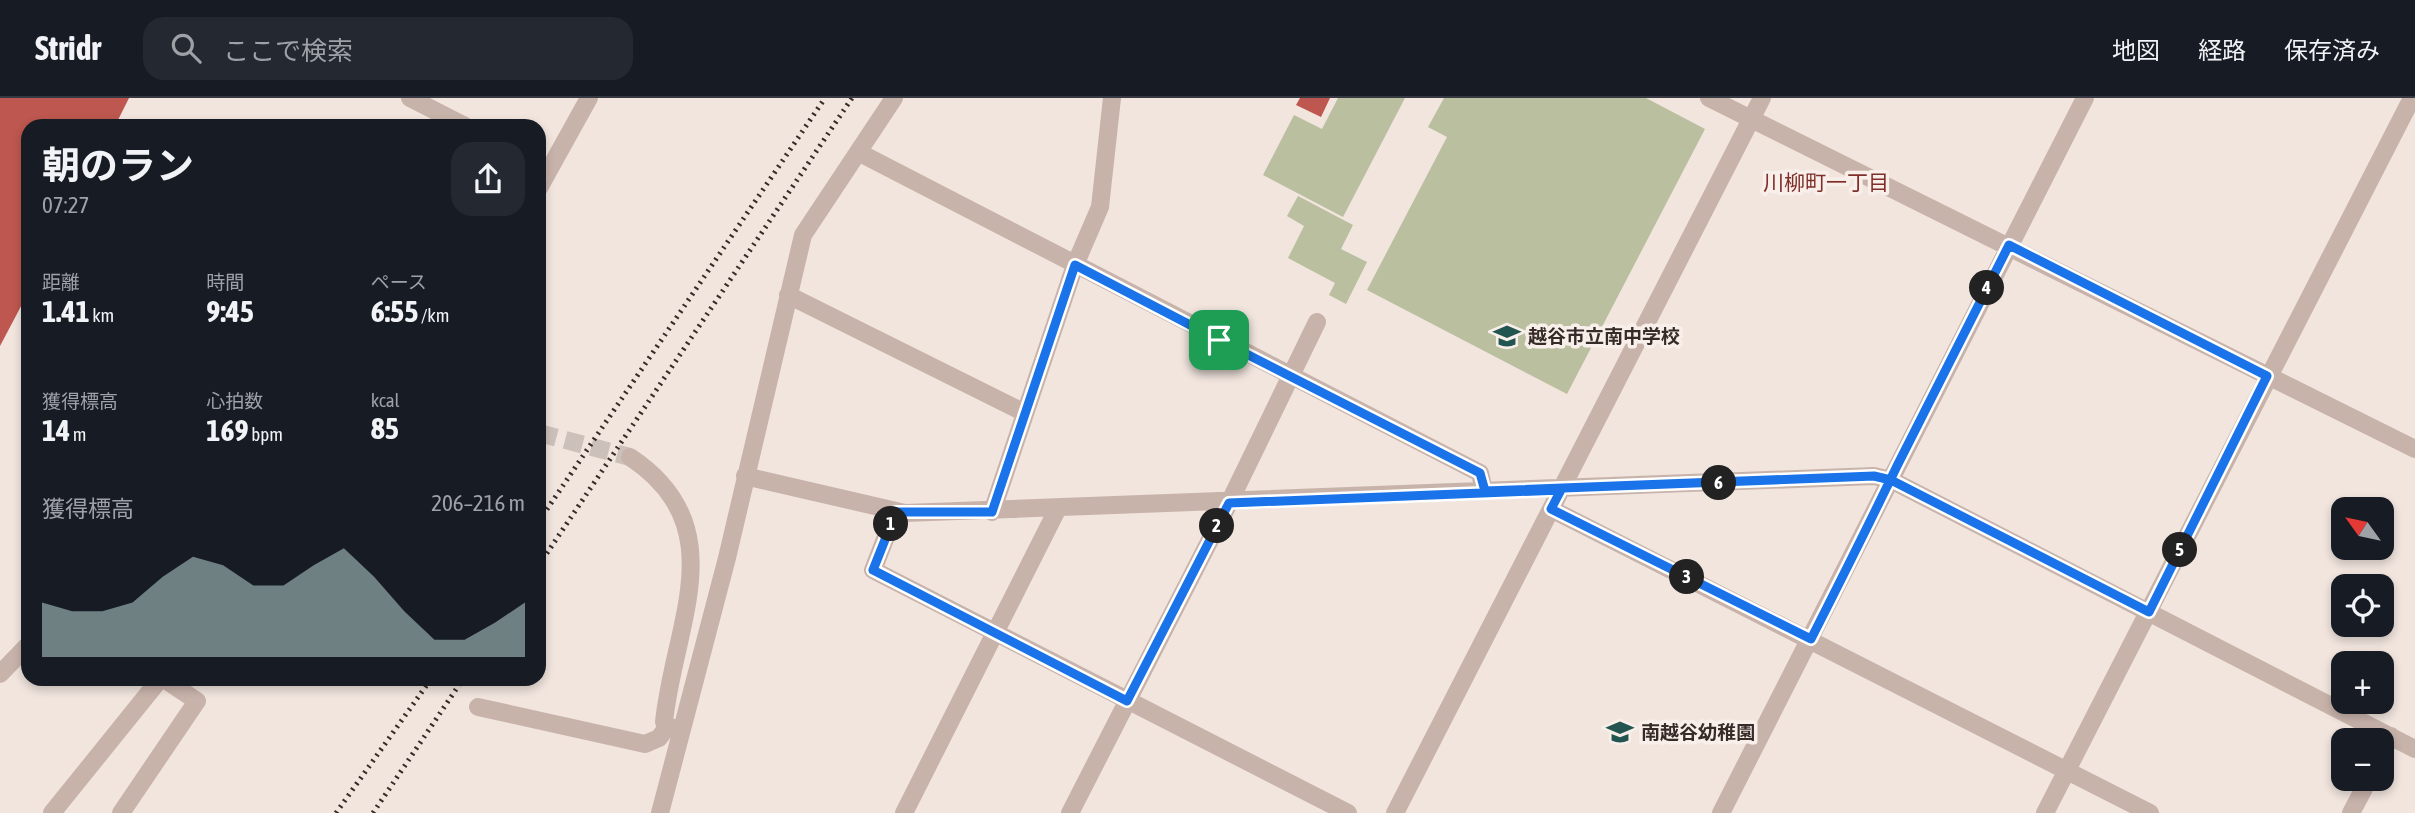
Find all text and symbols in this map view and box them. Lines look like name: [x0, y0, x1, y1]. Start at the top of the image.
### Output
search box: [143, 17, 633, 80]
text: Stridr: [35, 29, 101, 67]
icon: search: [167, 29, 205, 67]
text: ここで検索: [223, 36, 353, 66]
text: 地図: [2112, 37, 2160, 64]
text: 経路: [2198, 37, 2246, 64]
text: 保存済み: [2284, 37, 2380, 64]
button: share: [451, 142, 525, 216]
text: 朝のラン: [42, 144, 194, 187]
district label: 川柳町一丁目: [1763, 170, 1889, 194]
text: 07:27: [42, 192, 89, 218]
pin: 4: [1969, 270, 2004, 306]
text: 距離: [42, 271, 80, 293]
text: 時間: [206, 271, 244, 293]
text: ペース: [371, 271, 427, 293]
text: 4: [1982, 276, 1991, 298]
text: 1.41: [42, 294, 90, 328]
text: 9:45: [206, 294, 254, 328]
text: 6:55: [371, 294, 418, 328]
text: km: [90, 304, 114, 326]
text: /km: [418, 304, 449, 326]
pin: [1189, 310, 1249, 370]
icon: arrive: [1200, 321, 1238, 359]
school or university icon: 越谷市立南中学校: [1492, 321, 1522, 351]
place label: 越谷市立南中学校: [1528, 325, 1680, 347]
text: kcal: [371, 389, 400, 411]
text: 獲得標高: [42, 390, 118, 412]
text: 心拍数: [206, 390, 263, 412]
text: 85: [371, 411, 399, 445]
text: 14: [42, 413, 70, 447]
text: 169: [206, 413, 249, 447]
text: m: [70, 423, 87, 445]
text: bpm: [249, 423, 283, 445]
pin: 6: [1702, 466, 1736, 500]
text: 6: [1714, 471, 1723, 493]
text: 206–216 m: [431, 490, 525, 516]
text: 獲得標高: [42, 496, 134, 522]
north arrow: [2331, 497, 2394, 560]
map controls: [2331, 497, 2394, 791]
pin: 1: [874, 506, 908, 542]
pin: 2: [1200, 508, 1234, 544]
text: 1: [886, 512, 895, 534]
text: 2: [1212, 514, 1221, 536]
pin: 5: [2162, 532, 2198, 568]
text: 5: [2175, 538, 2184, 560]
pin: 3: [1670, 560, 1704, 594]
text: 3: [1682, 565, 1691, 587]
button: locate: [2331, 574, 2394, 637]
button: +: [2331, 651, 2394, 714]
school or university icon: 南越谷幼稚園: [1605, 717, 1635, 747]
place label: 南越谷幼稚園: [1641, 721, 1755, 743]
button: −: [2331, 728, 2394, 791]

